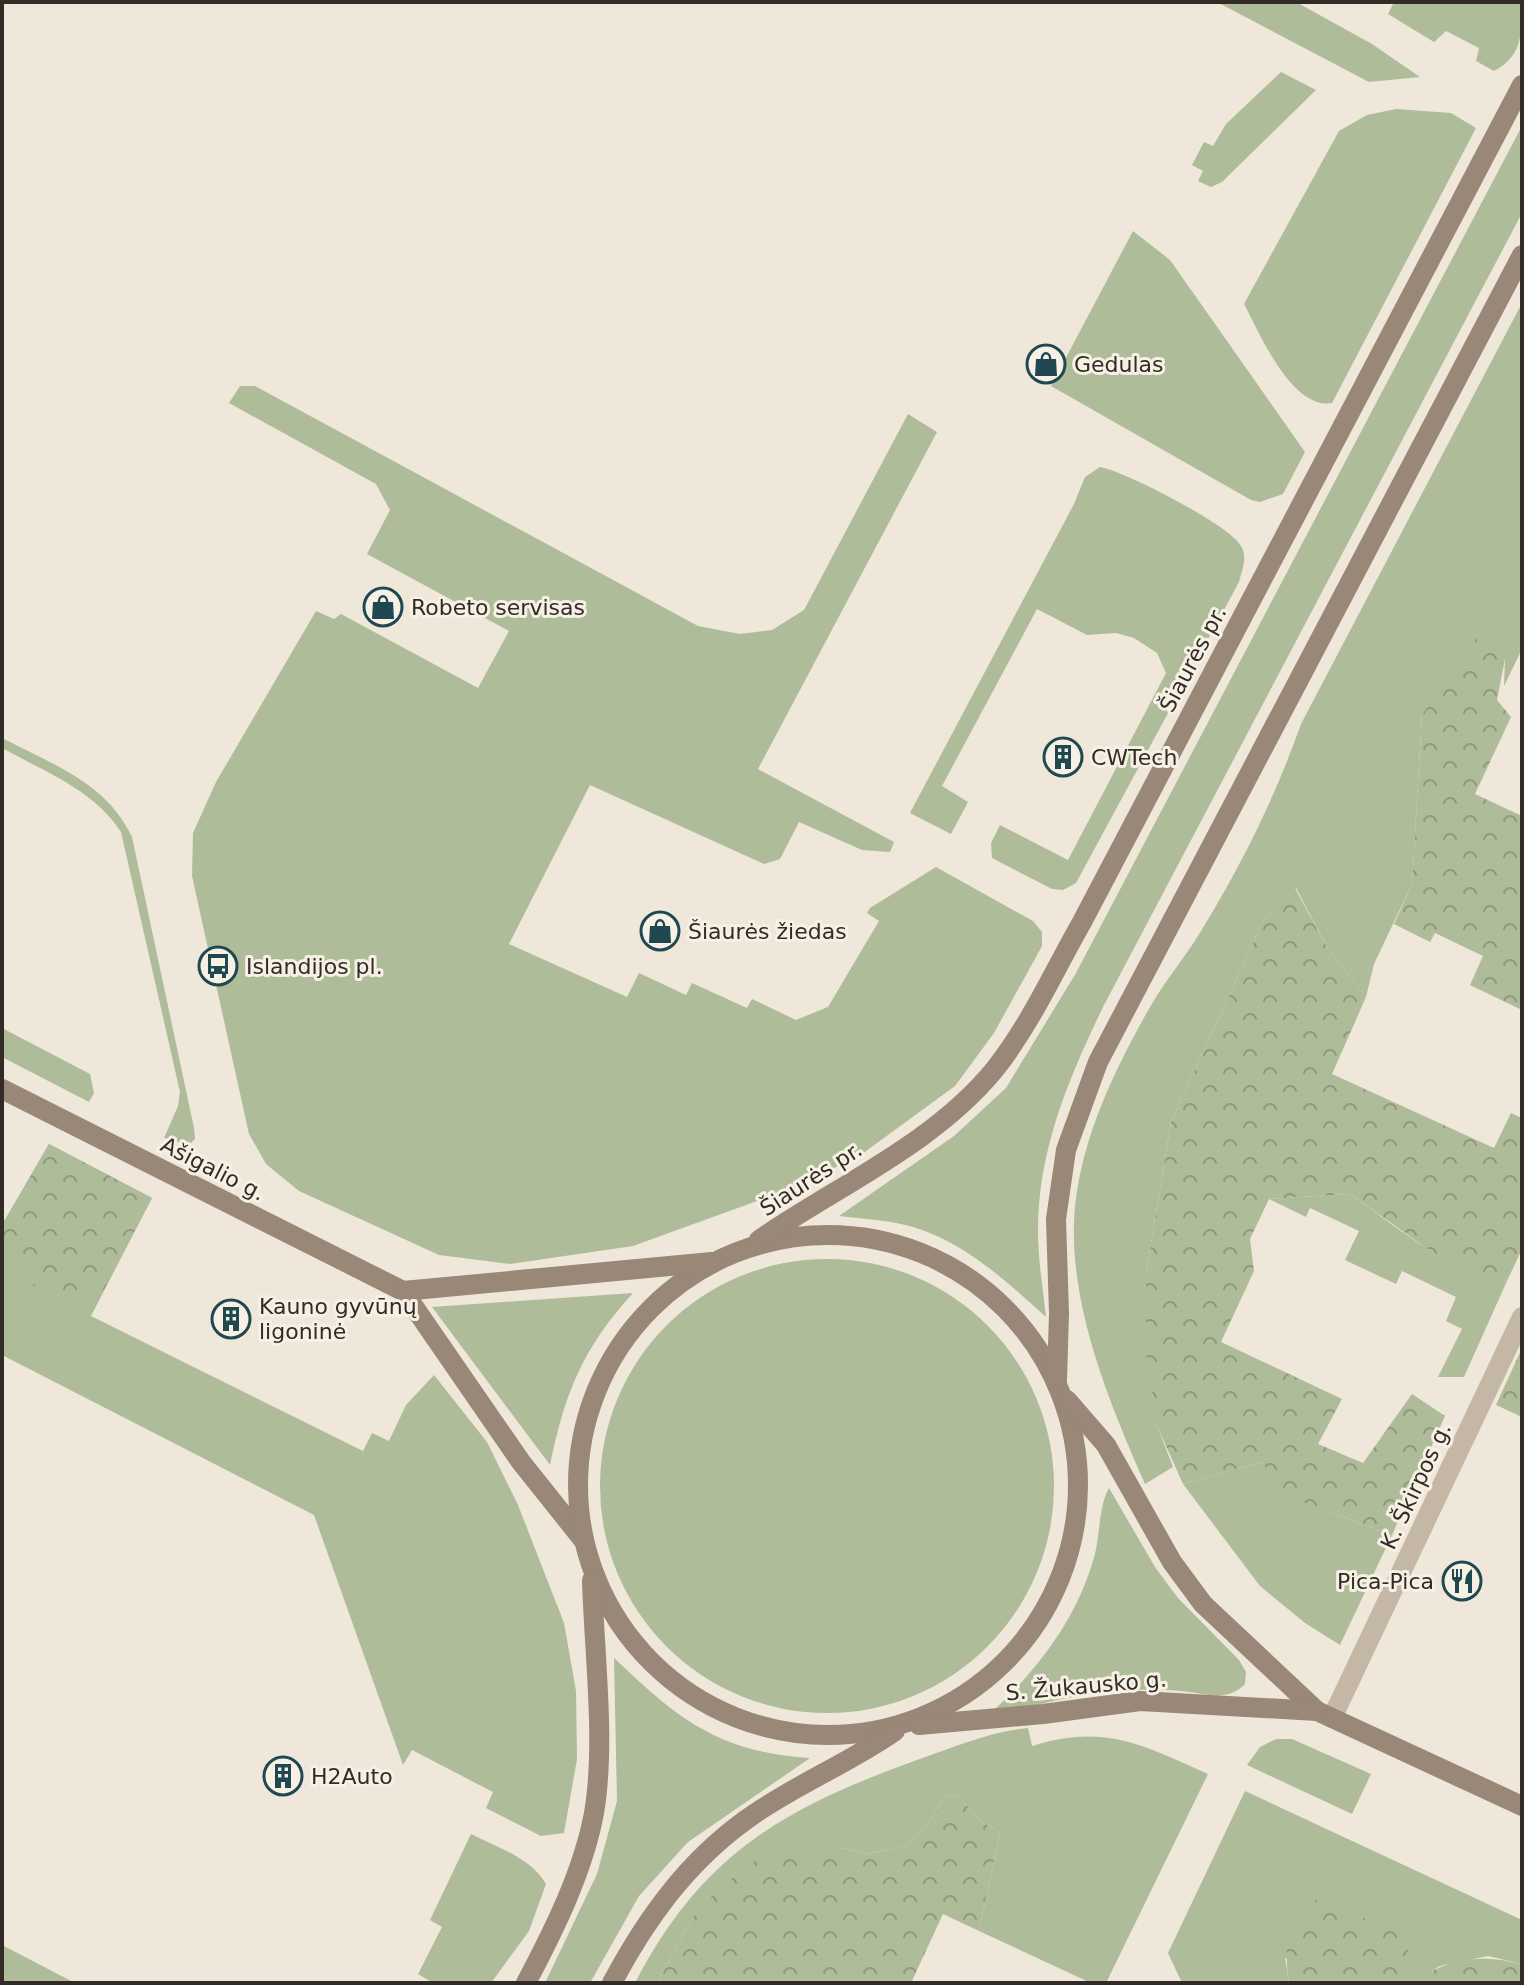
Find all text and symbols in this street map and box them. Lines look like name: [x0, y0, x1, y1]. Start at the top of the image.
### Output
shop icon: Gedulas: [1025, 343, 1067, 385]
place label: Gedulas: [1074, 352, 1164, 377]
shop icon: Robeto servisas: [362, 586, 404, 628]
place label: Robeto servisas: [411, 595, 585, 620]
street label: Šiaurės pr.: [1155, 602, 1231, 716]
building icon: CWTech: [1042, 736, 1084, 778]
place label: CWTech: [1091, 745, 1177, 770]
shop icon: Šiaurės žiedas: [639, 910, 681, 952]
place label: Šiaurės žiedas: [688, 919, 847, 944]
bus stop icon: Islandijos pl.: [197, 945, 239, 987]
place label: Islandijos pl.: [246, 954, 383, 979]
street label: Ašigalio g.: [157, 1132, 269, 1206]
street label: Šiaurės pr.: [755, 1137, 867, 1221]
place label: Kauno gyvūnų ligoninė: [259, 1294, 417, 1344]
building icon: Kauno gyvūnų ligoninė: [210, 1298, 252, 1340]
street label: K. Škirpos g.: [1376, 1419, 1456, 1553]
restaurant icon: Pica-Pica: [1441, 1560, 1483, 1602]
place label: Pica-Pica: [1337, 1569, 1434, 1594]
street label: S. Žukausko g.: [1004, 1667, 1168, 1705]
building icon: H2Auto: [262, 1755, 304, 1797]
place label: H2Auto: [311, 1764, 393, 1789]

